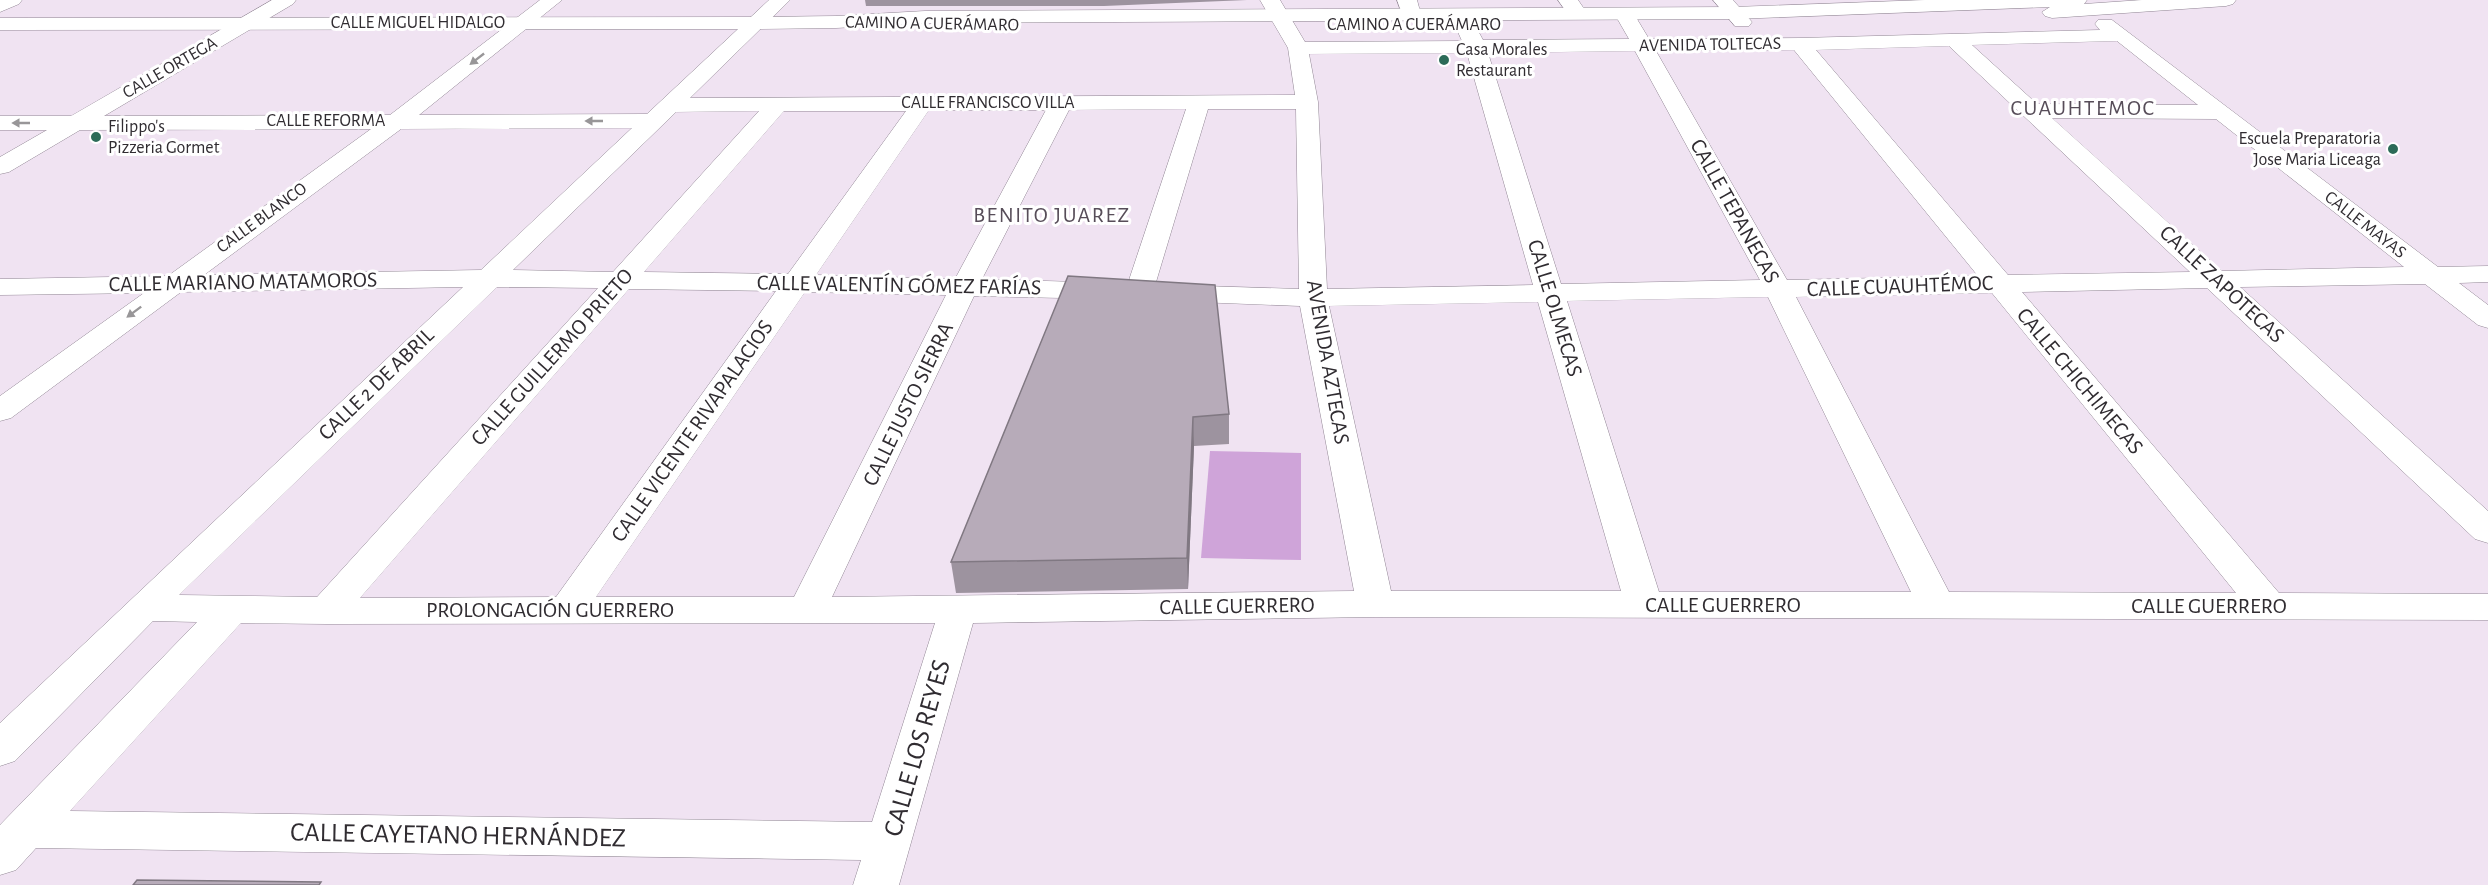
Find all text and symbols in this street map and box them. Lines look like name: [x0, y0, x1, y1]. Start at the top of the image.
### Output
street label: CAMINO A CUERÁMARO: [845, 10, 1019, 35]
street label: CAMINO A CUERÁMARO: [1327, 13, 1501, 34]
street label: CALLE MIGUEL HIDALGO: [331, 14, 505, 32]
street label: CALLE ORTEGA: [120, 34, 221, 102]
street label: AVENIDA TOLTECAS: [1639, 35, 1781, 55]
place label: Casa Morales Restaurant: [1456, 41, 1547, 80]
one-way arrow: [469, 52, 484, 64]
marker: Casa Morales Restaurant: [1437, 53, 1451, 67]
street label: CALLE FRANCISCO VILLA: [901, 94, 1075, 112]
district label: CUAUHTEMOC: [2011, 97, 2155, 119]
street label: CALLE REFORMA: [267, 112, 386, 130]
one-way arrow: [585, 116, 604, 126]
one-way arrow: [12, 118, 31, 128]
place label: Filippo's Pizzeria Gormet: [108, 118, 220, 157]
marker: Filippo's Pizzeria Gormet: [89, 130, 103, 144]
place label: Escuela Preparatoria Jose Maria Liceaga: [2238, 130, 2381, 169]
street label: CALLE TEPANECAS: [1686, 135, 1784, 287]
marker: Escuela Preparatoria Jose Maria Liceaga: [2386, 142, 2400, 156]
street label: CALLE BLANCO: [214, 179, 310, 257]
street label: CALLE MAYAS: [2321, 188, 2409, 262]
district label: BENITO JUAREZ: [973, 204, 1131, 226]
street label: CALLE ZAPOTECAS: [2156, 221, 2288, 347]
street label: CALLE OLMECAS: [1524, 237, 1586, 379]
street label: CALLE GUILLERMO PRIETO: [467, 264, 637, 450]
street label: CALLE MARIANO MATAMOROS: [108, 269, 378, 295]
street label: CALLE VALENTÍN GÓMEZ FARÍAS: [757, 271, 1041, 298]
street label: CALLE CUAUHTÉMOC: [1806, 271, 1994, 300]
street label: AVENIDA AZTECAS: [1303, 278, 1353, 446]
street label: CALLE CHICHIMECAS: [2013, 304, 2147, 458]
one-way arrow: [127, 306, 143, 318]
street label: CALLE VICENTE RIVAPALACIOS: [607, 316, 777, 546]
street label: CALLE JUSTO SIERRA: [859, 319, 957, 489]
street label: CALLE 2 DE ABRIL: [314, 323, 438, 444]
street label: CALLE GUERRERO: [1159, 594, 1315, 618]
street label: CALLE GUERRERO: [1645, 594, 1801, 616]
street label: CALLE GUERRERO: [2131, 595, 2287, 617]
street label: PROLONGACIÓN GUERRERO: [426, 598, 674, 621]
street label: CALLE LOS REYES: [879, 657, 955, 839]
street label: CALLE CAYETANO HERNÁNDEZ: [290, 816, 626, 851]

